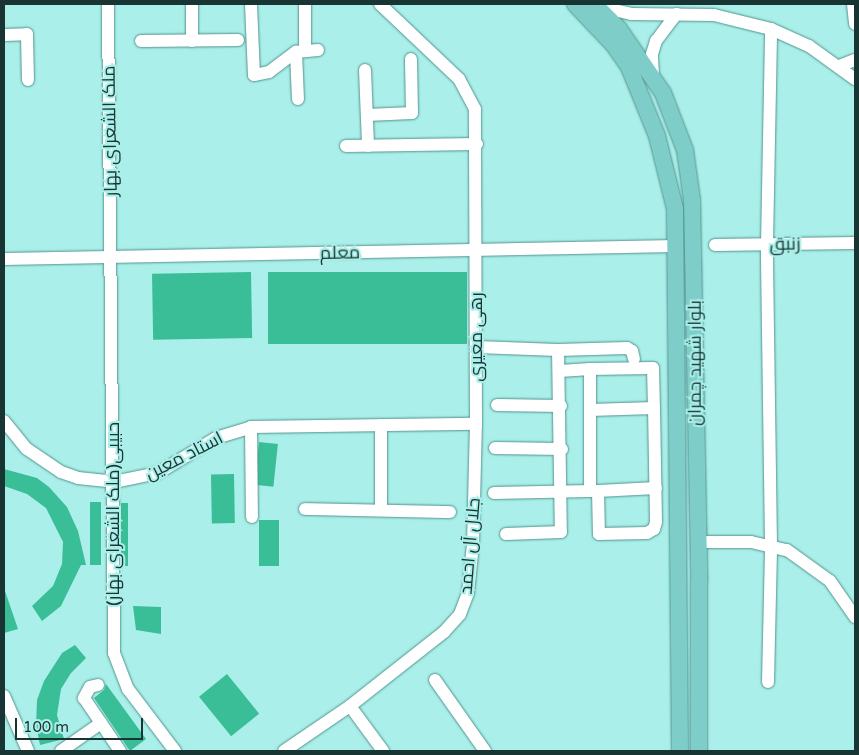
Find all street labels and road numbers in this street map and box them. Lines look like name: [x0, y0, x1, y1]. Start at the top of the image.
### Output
street label: ملک الشعرای بهار: [98, 65, 122, 197]
street label: زنبق: [769, 233, 801, 255]
street label: معلم: [320, 242, 360, 264]
street label: رهی معیری: [465, 292, 487, 382]
street label: بلوار شهید چمران: [684, 300, 706, 426]
street label: حبیبی(ملک الشعرای بهار): [102, 422, 124, 606]
street label: استاد معین: [141, 427, 227, 485]
street label: جلال آل احمد: [455, 497, 485, 595]

